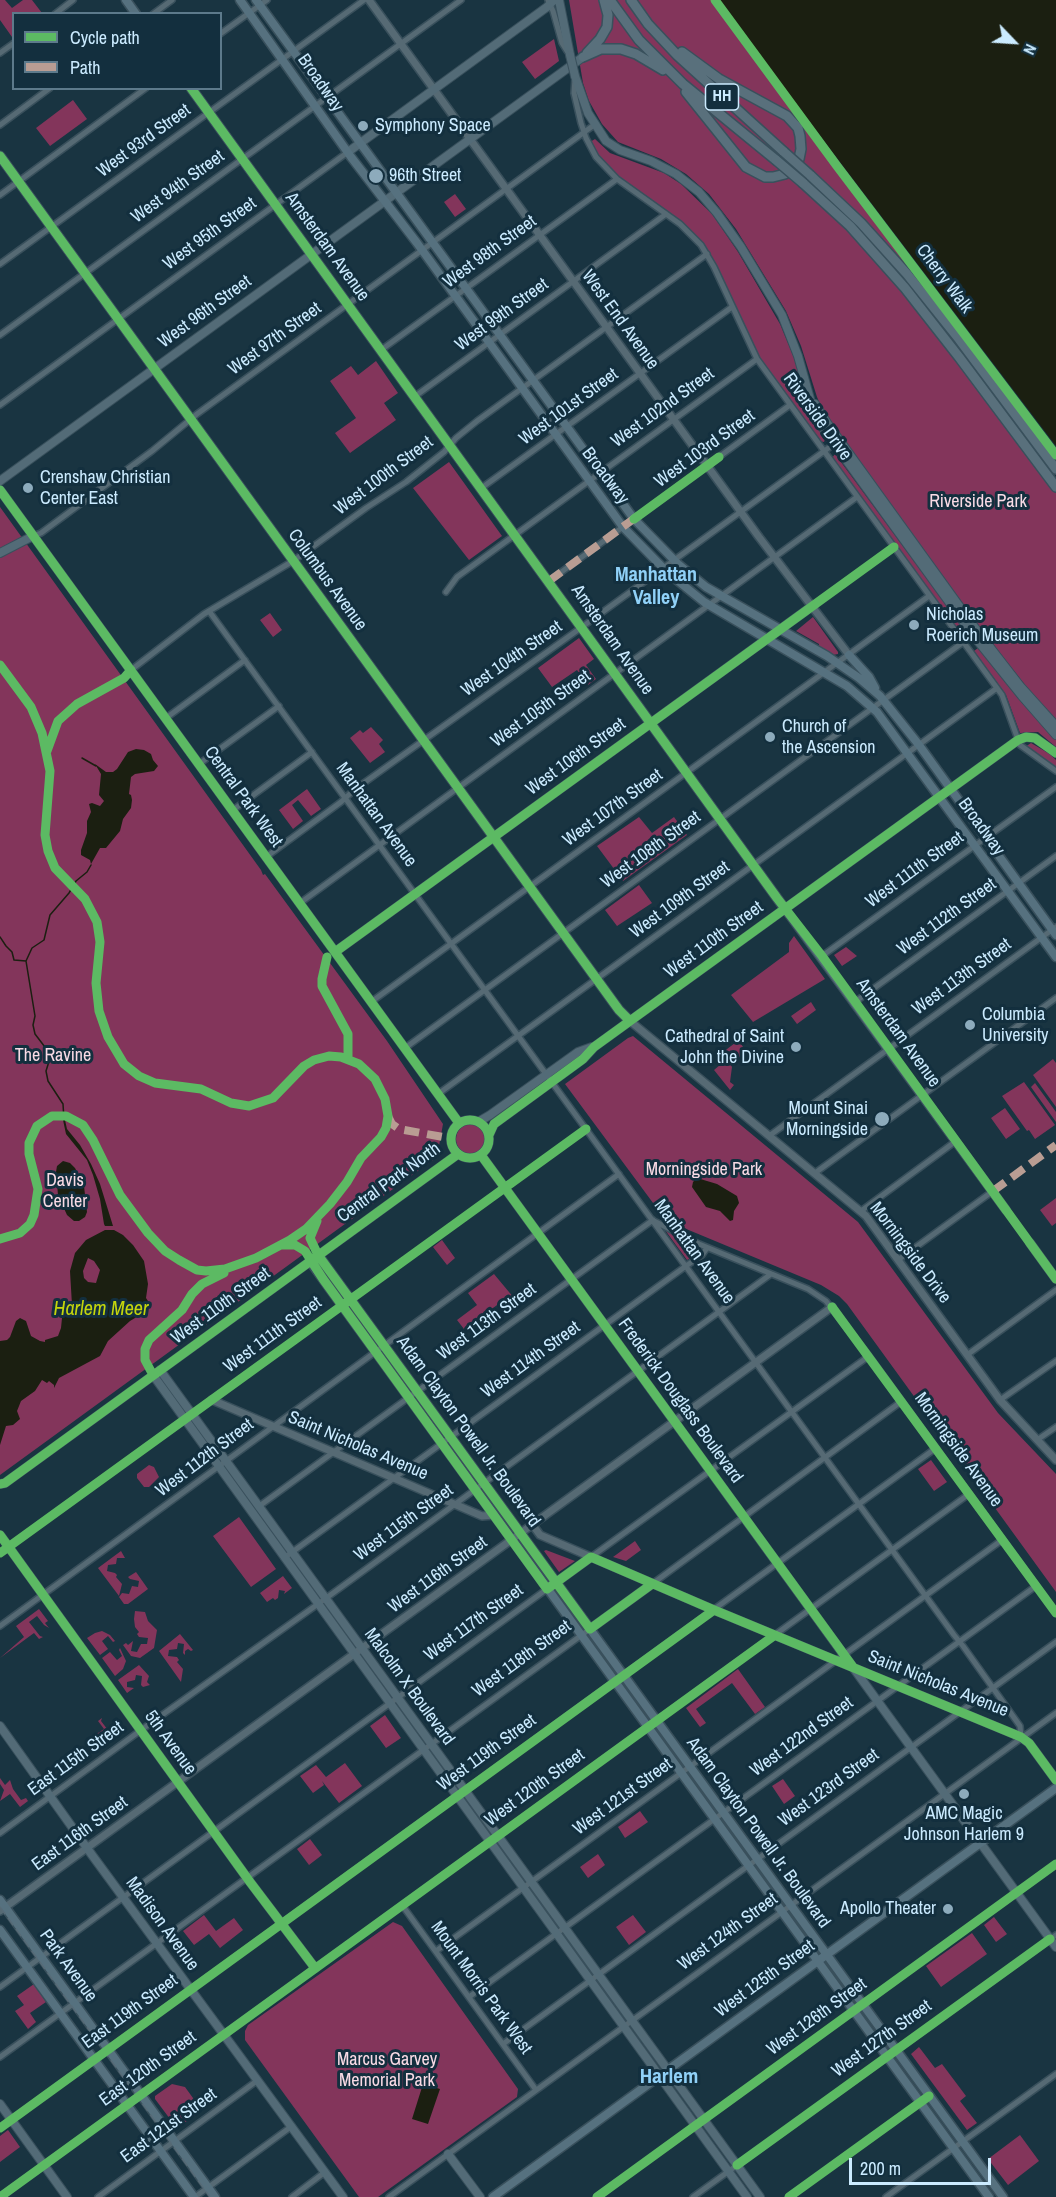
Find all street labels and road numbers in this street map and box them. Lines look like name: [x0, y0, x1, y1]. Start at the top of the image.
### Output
street label: Broadway: [292, 50, 348, 116]
road number: HH: [706, 84, 738, 110]
street label: West 93rd Street: [93, 100, 195, 182]
street label: West 94th Street: [127, 146, 229, 228]
street label: Amsterdam Avenue: [280, 188, 374, 306]
street label: West 95th Street: [159, 193, 261, 275]
street label: West 98th Street: [439, 211, 541, 293]
street label: Cherry Walk: [911, 240, 977, 318]
street label: West End Avenue: [577, 266, 663, 374]
street label: West 96th Street: [154, 271, 256, 353]
street label: West 99th Street: [451, 274, 553, 356]
street label: West 97th Street: [224, 298, 326, 380]
street label: West 102nd Street: [607, 363, 719, 453]
street label: West 101st Street: [515, 364, 623, 450]
street label: Riverside Drive: [778, 369, 856, 465]
street label: West 103rd Street: [651, 405, 759, 493]
street label: West 100th Street: [330, 432, 438, 520]
street label: Broadway: [577, 443, 633, 509]
street label: Columbus Avenue: [283, 525, 371, 635]
street label: Amsterdam Avenue: [566, 581, 658, 699]
street label: West 104th Street: [458, 616, 566, 702]
street label: West 105th Street: [487, 666, 595, 752]
street label: West 106th Street: [522, 714, 630, 800]
street label: Central Park West: [199, 742, 287, 852]
street label: Manhattan Avenue: [331, 759, 421, 871]
street label: West 107th Street: [559, 765, 667, 851]
street label: Broadway: [953, 794, 1009, 860]
street label: West 108th Street: [597, 807, 705, 893]
street label: West 111th Street: [862, 827, 968, 913]
street label: West 109th Street: [626, 857, 734, 943]
street label: West 112th Street: [893, 874, 1001, 960]
street label: West 110th Street: [660, 897, 768, 983]
street label: West 113th Street: [908, 934, 1016, 1020]
street label: Amsterdam Avenue: [851, 974, 945, 1092]
street label: Central Park North: [333, 1138, 445, 1228]
street label: Manhattan Avenue: [649, 1196, 739, 1308]
street label: Morningside Drive: [865, 1198, 955, 1308]
street label: West 110th Street: [167, 1263, 275, 1349]
street label: West 113th Street: [433, 1279, 541, 1365]
street label: West 111th Street: [220, 1292, 326, 1378]
street label: Frederick Douglass Boulevard: [613, 1314, 747, 1488]
street label: West 114th Street: [477, 1317, 585, 1403]
street label: Adam Clayton Powell Jr. Boulevard: [392, 1332, 544, 1532]
street label: Morningside Avenue: [909, 1389, 1007, 1511]
street label: Saint Nicholas Avenue: [285, 1407, 431, 1485]
street label: West 112th Street: [152, 1414, 258, 1502]
street label: West 115th Street: [350, 1480, 458, 1566]
street label: West 116th Street: [384, 1532, 492, 1618]
street label: West 117th Street: [420, 1580, 528, 1666]
street label: West 118th Street: [468, 1616, 576, 1702]
street label: Malcolm X Boulevard: [359, 1624, 459, 1750]
street label: Saint Nicholas Avenue: [864, 1646, 1012, 1722]
street label: West 122nd Street: [746, 1692, 858, 1782]
street label: 5th Avenue: [139, 1707, 201, 1779]
street label: West 119th Street: [433, 1710, 541, 1796]
street label: East 115th Street: [24, 1717, 128, 1801]
street label: Adam Clayton Powell Jr. Boulevard: [682, 1733, 834, 1933]
street label: West 123rd Street: [775, 1744, 883, 1832]
street label: West 120th Street: [481, 1745, 589, 1831]
street label: West 121st Street: [569, 1754, 677, 1840]
street label: East 116th Street: [28, 1792, 132, 1876]
street label: Madison Avenue: [121, 1873, 203, 1975]
street label: West 124th Street: [674, 1889, 782, 1975]
street label: Mount Morris Park West: [426, 1917, 536, 2059]
street label: Park Avenue: [34, 1926, 102, 2006]
street label: West 125th Street: [711, 1936, 819, 2022]
street label: East 119th Street: [78, 1970, 182, 2054]
street label: West 126th Street: [763, 1974, 871, 2060]
street label: West 127th Street: [828, 1996, 936, 2082]
street label: East 120th Street: [96, 2027, 200, 2111]
street label: East 121st Street: [117, 2084, 221, 2168]

